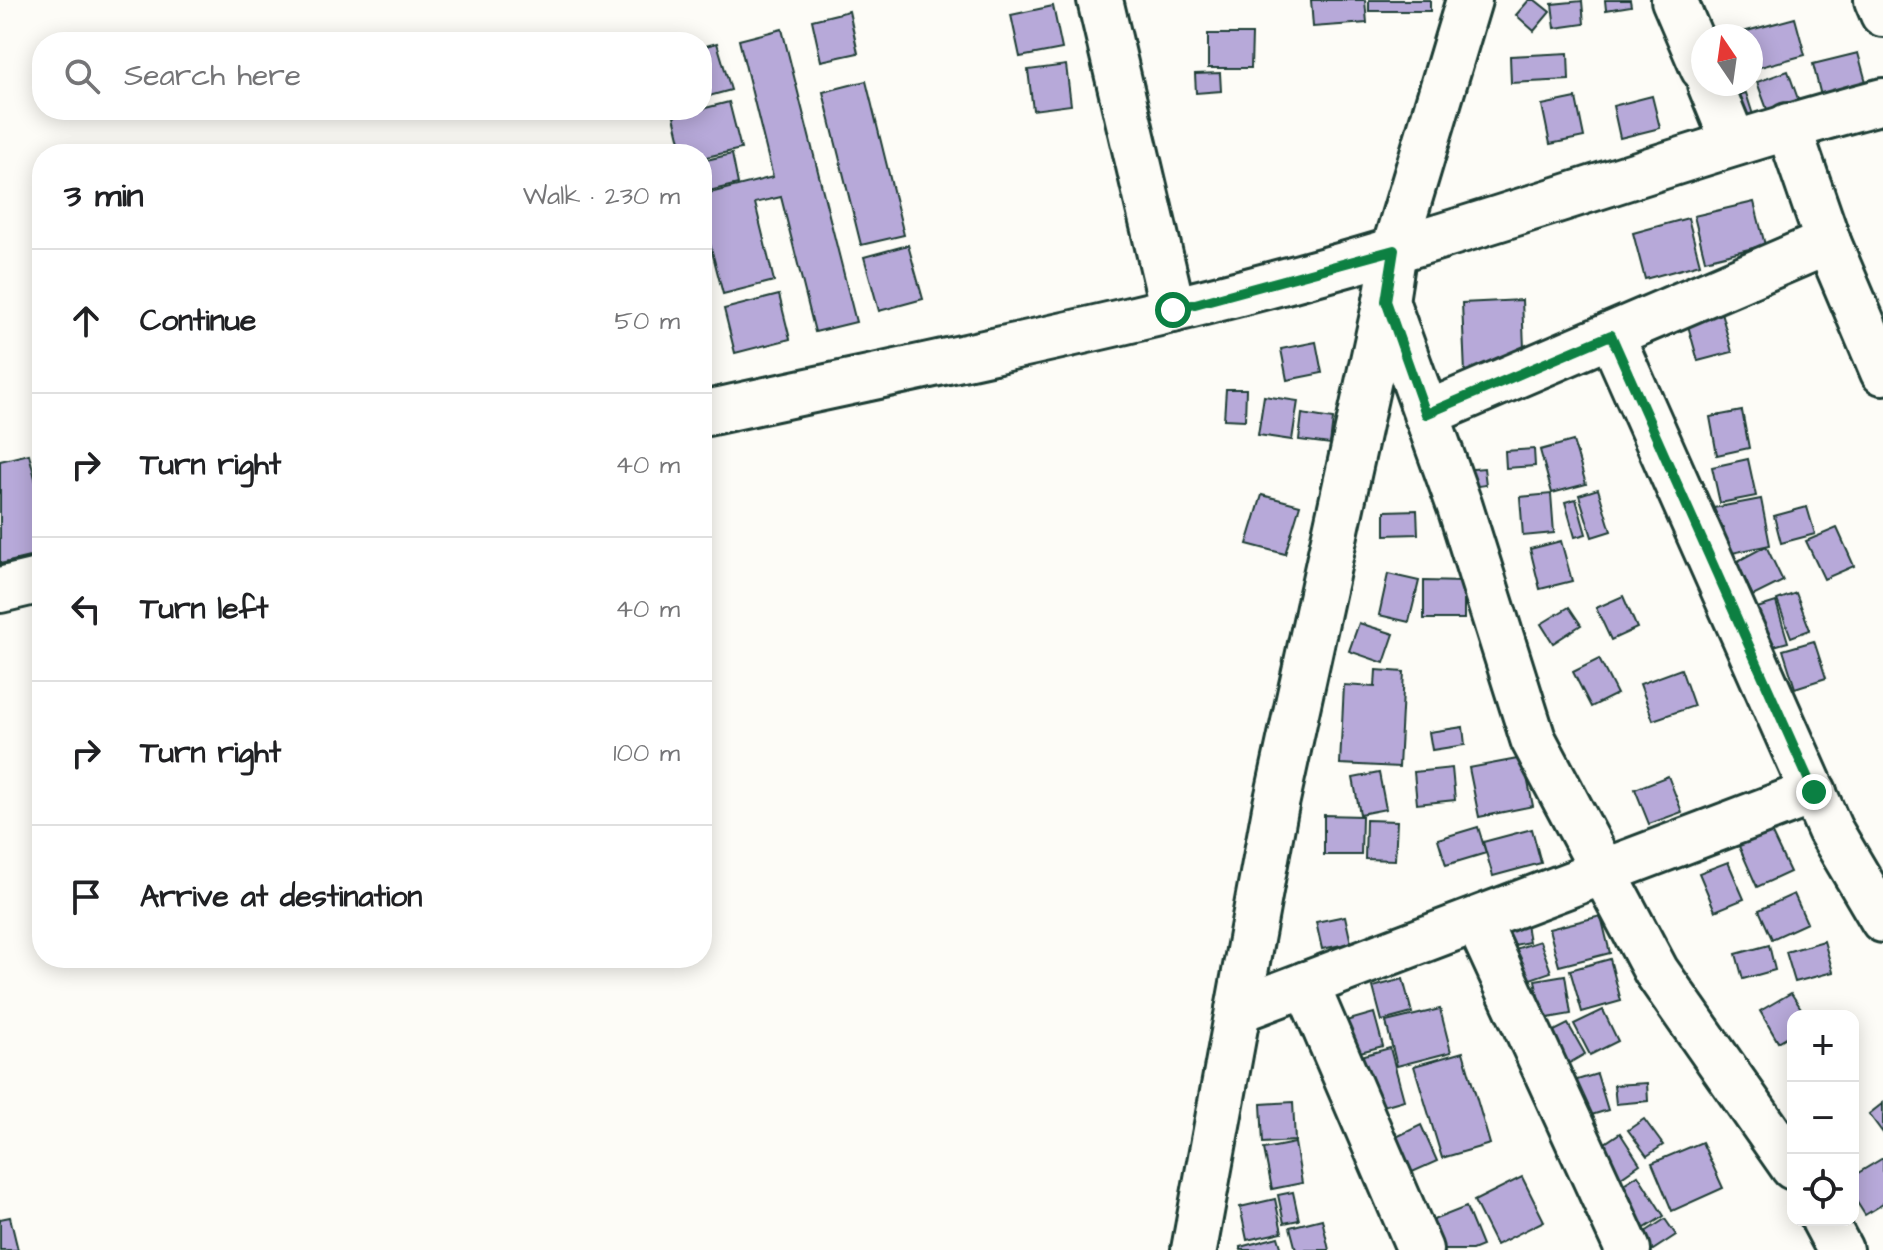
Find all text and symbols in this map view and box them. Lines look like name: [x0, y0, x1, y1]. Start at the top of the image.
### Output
north arrow: [1691, 24, 1763, 96]
search box: [32, 32, 712, 120]
icon: search: [60, 54, 104, 98]
text: Search here: [124, 55, 301, 97]
text: 3 min: [64, 172, 144, 220]
text: Walk · 230 m: [523, 178, 680, 214]
route start: [1155, 292, 1191, 328]
icon: ahead: [64, 299, 108, 343]
text: Continue: [140, 300, 256, 342]
text: 50 m: [615, 303, 680, 339]
icon: right: [64, 443, 108, 487]
text: Turn right: [140, 444, 281, 486]
text: 40 m: [615, 447, 680, 483]
icon: left: [64, 587, 108, 631]
text: Turn left: [140, 588, 268, 630]
text: 40 m: [615, 591, 680, 627]
icon: right: [64, 731, 108, 775]
text: Turn right: [140, 732, 281, 774]
text: 100 m: [613, 735, 680, 771]
route end: [1796, 774, 1832, 810]
icon: arrive: [64, 875, 108, 919]
text: Arrive at destination: [140, 876, 422, 918]
map controls: [1787, 1010, 1859, 1226]
button: +: [1787, 1010, 1859, 1082]
button: −: [1787, 1082, 1859, 1154]
button: locate: [1787, 1154, 1859, 1226]

